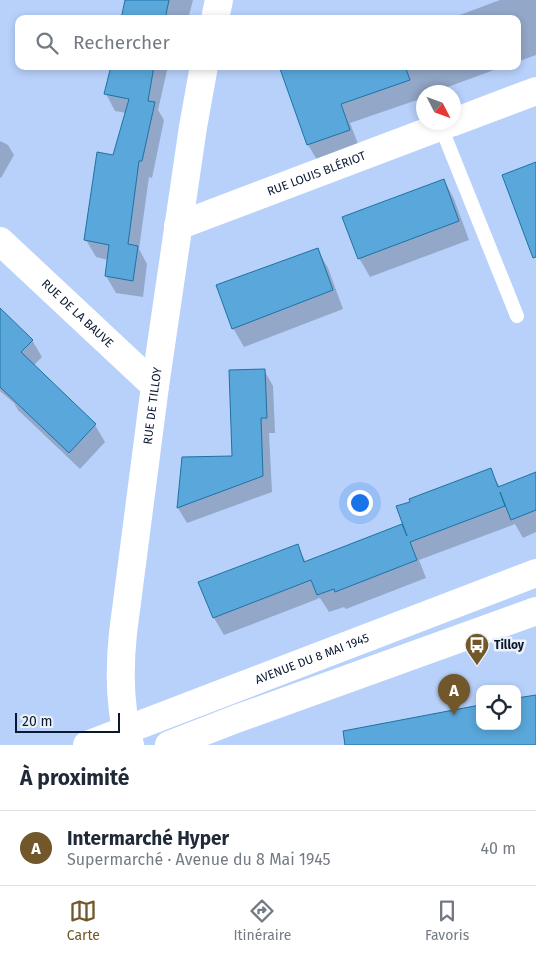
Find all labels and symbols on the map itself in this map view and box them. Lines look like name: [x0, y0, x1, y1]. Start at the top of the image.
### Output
north arrow: [416, 85, 461, 130]
street label: RUE LOUIS BLÉRIOT: [265, 148, 368, 199]
street label: RUE DE LA BAUVE: [39, 276, 116, 350]
street label: RUE DE TILLOY: [140, 366, 165, 445]
your location: [347, 490, 373, 516]
street label: AVENUE DU 8 MAI 1945: [253, 631, 371, 687]
bus stop icon: Tilloy: [464, 632, 490, 666]
place label: Tilloy: [494, 638, 525, 652]
pin: A: [438, 674, 470, 715]
scale bar: [15, 710, 120, 733]

